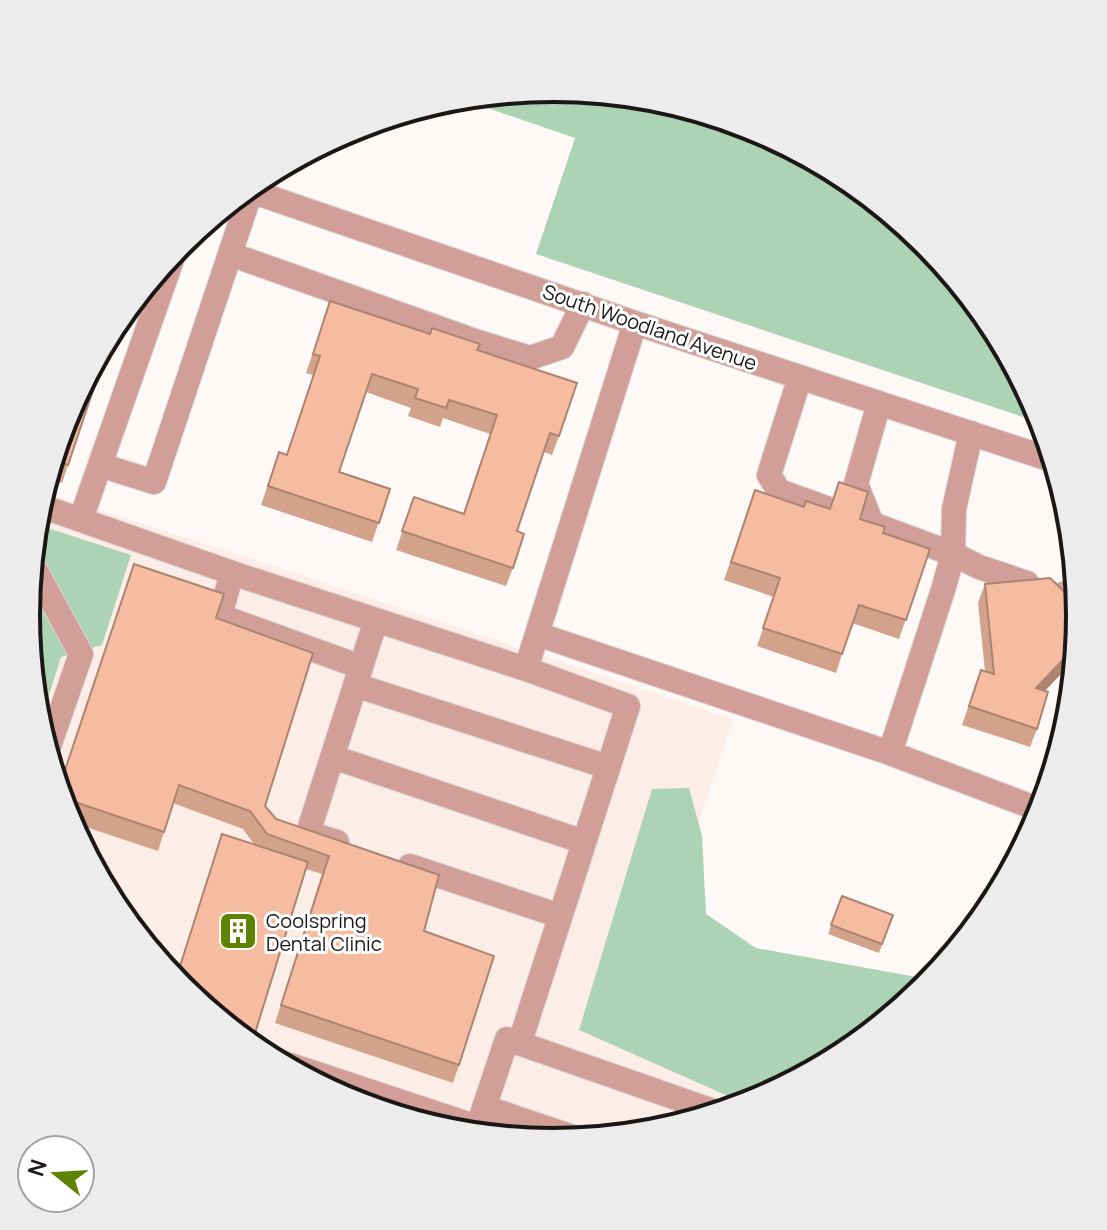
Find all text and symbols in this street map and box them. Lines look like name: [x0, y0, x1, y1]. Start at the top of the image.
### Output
street label: South Woodland Avenue: [539, 278, 761, 376]
place label: Coolspring Dental Clinic: [266, 907, 382, 957]
building icon: Coolspring Dental Clinic: [217, 910, 259, 952]
north arrow: [16, 1134, 96, 1214]
text: N: [20, 1156, 54, 1180]

